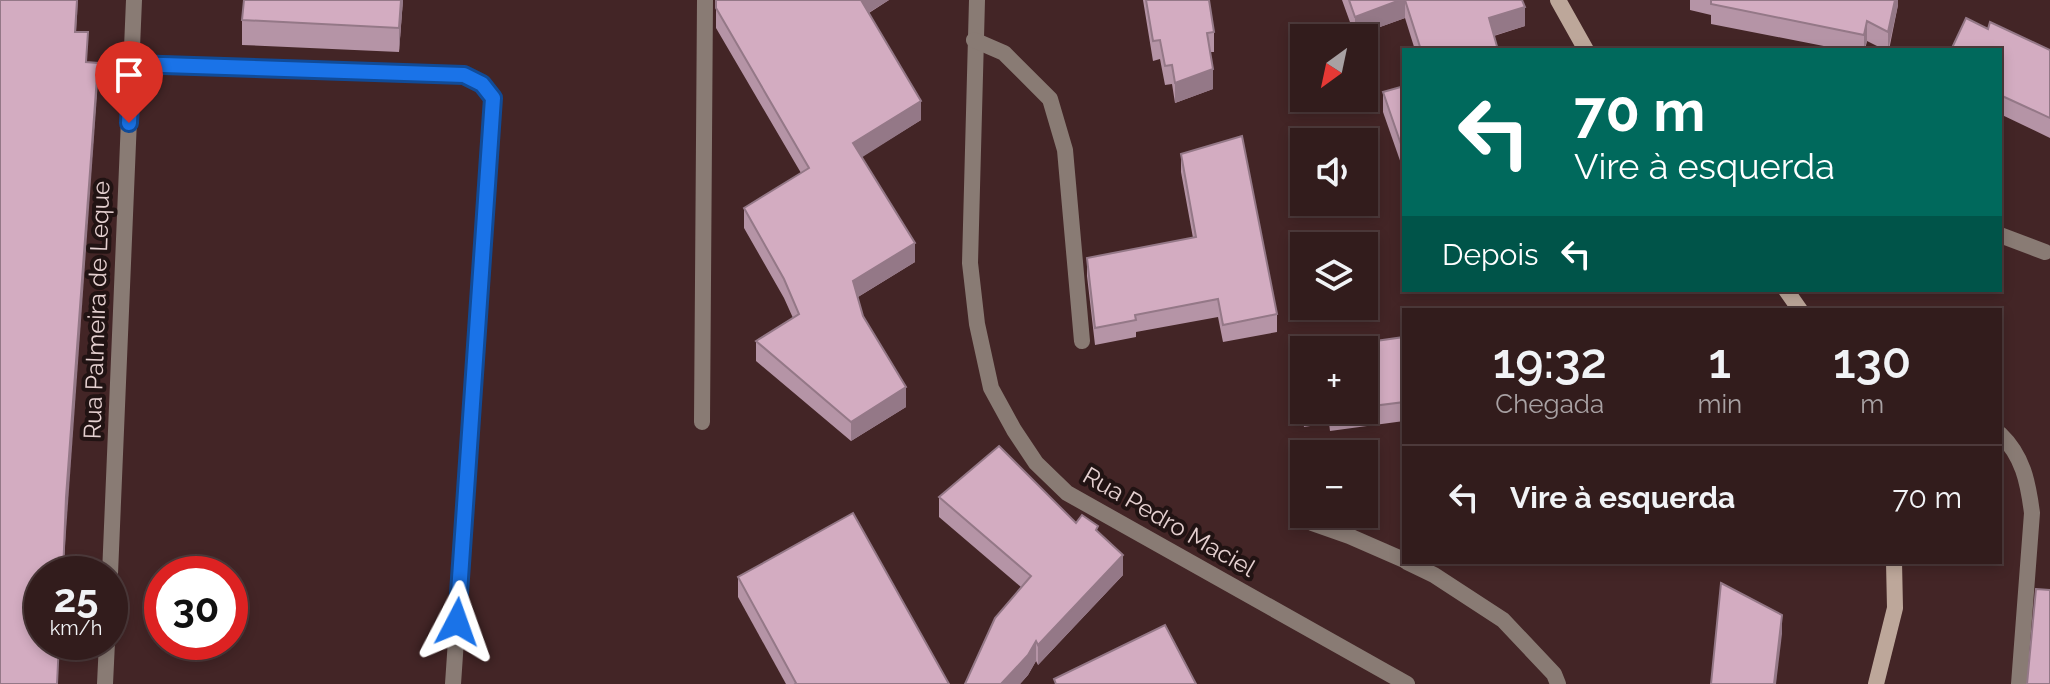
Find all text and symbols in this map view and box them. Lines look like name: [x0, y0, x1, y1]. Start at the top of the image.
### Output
north arrow: [1290, 24, 1378, 112]
map controls: [1290, 24, 1378, 528]
pin: [95, 41, 163, 123]
icon: arrive: [107, 53, 151, 97]
text: 70 m: [1574, 78, 1705, 144]
icon: left: [1442, 80, 1546, 184]
button: sound: [1290, 128, 1378, 216]
text: Vire à esquerda: [1574, 145, 1835, 187]
street label: Rua Palmeira de Leque: [78, 180, 116, 440]
button: layers: [1290, 232, 1378, 320]
icon: left: [1554, 232, 1598, 276]
text: Depois: [1442, 237, 1538, 272]
text: 19:32: [1493, 333, 1607, 389]
text: 1: [1709, 333, 1731, 389]
text: 130: [1833, 333, 1911, 389]
button: +: [1290, 336, 1378, 424]
text: Chegada: [1495, 389, 1604, 419]
text: min: [1698, 389, 1742, 419]
text: m: [1860, 389, 1884, 419]
button: −: [1290, 440, 1378, 528]
street label: Rua Pedro Maciel: [1078, 460, 1261, 583]
icon: left: [1442, 475, 1486, 519]
text: Vire à esquerda: [1510, 480, 1735, 515]
text: 70 m: [1892, 480, 1962, 515]
speed limit sign: 30: [144, 556, 248, 660]
text: 25: [54, 574, 98, 621]
position arrow: [415, 580, 499, 664]
text: km/h: [50, 616, 102, 640]

